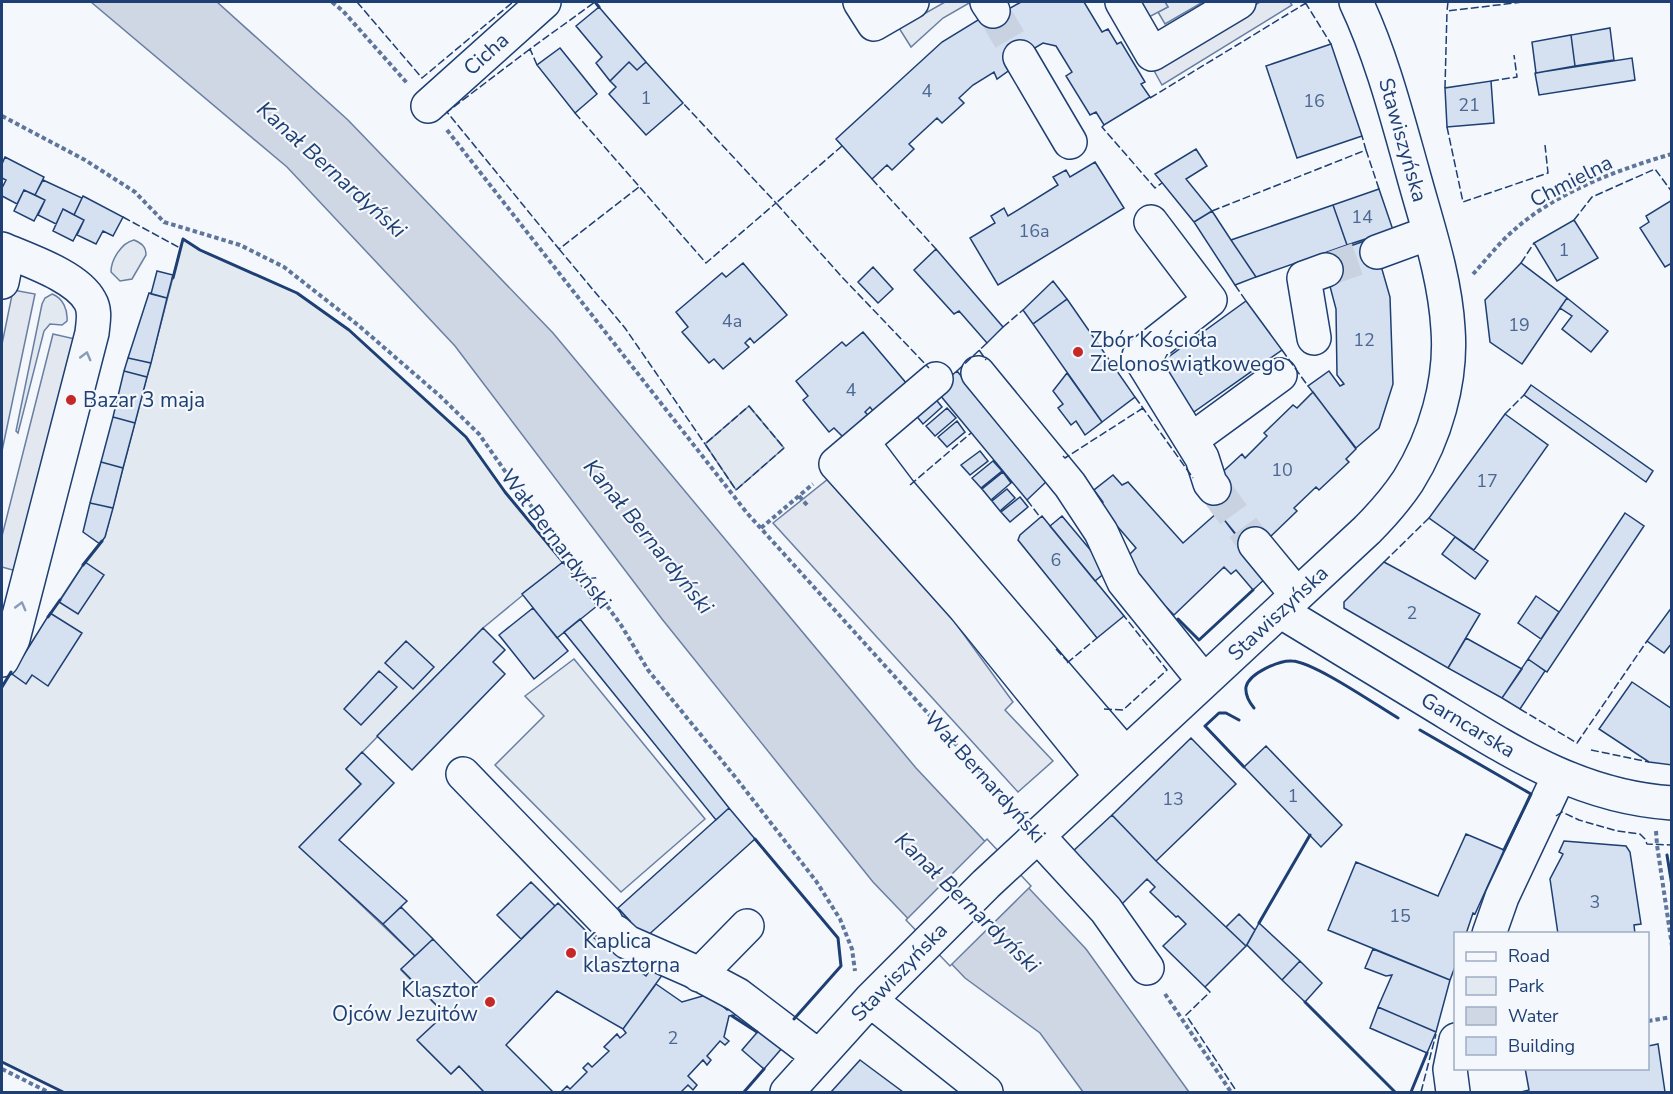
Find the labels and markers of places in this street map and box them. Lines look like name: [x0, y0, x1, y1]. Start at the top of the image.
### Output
place label: Zbór Kościoła Zielonoświątkowego: [1090, 326, 1285, 378]
marker: Zbór Kościoła Zielonoświątkowego: [1071, 345, 1085, 359]
place label: Bazar 3 maja: [83, 386, 205, 414]
marker: Bazar 3 maja: [64, 393, 78, 407]
place label: Kaplica klasztorna: [583, 927, 680, 979]
marker: Kaplica klasztorna: [564, 946, 578, 960]
place label: Klasztor Ojców Jezuitów: [332, 976, 478, 1028]
marker: Klasztor Ojców Jezuitów: [483, 995, 497, 1009]

